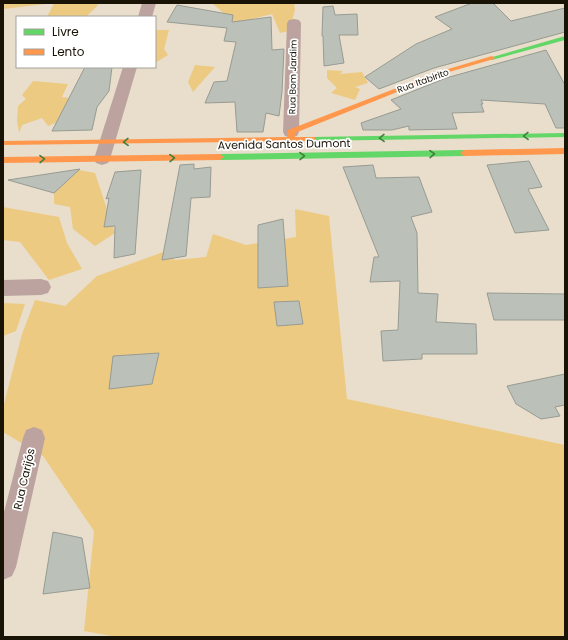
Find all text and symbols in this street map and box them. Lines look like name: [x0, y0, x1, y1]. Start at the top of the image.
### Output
legend: [16, 16, 156, 68]
text: Livre: [52, 23, 79, 40]
street label: Rua Bom Jardim: [286, 40, 300, 114]
text: Lento: [52, 43, 85, 60]
street label: Rua Itabirito: [395, 66, 451, 96]
one-way arrow: [523, 132, 529, 140]
one-way arrow: [379, 134, 385, 142]
street label: Avenida Santos Dumont: [217, 135, 351, 153]
one-way arrow: [123, 138, 129, 146]
one-way arrow: [429, 150, 435, 158]
one-way arrow: [299, 152, 305, 160]
one-way arrow: [169, 154, 175, 162]
one-way arrow: [39, 155, 45, 164]
street label: Rua Carijós: [9, 447, 39, 511]

